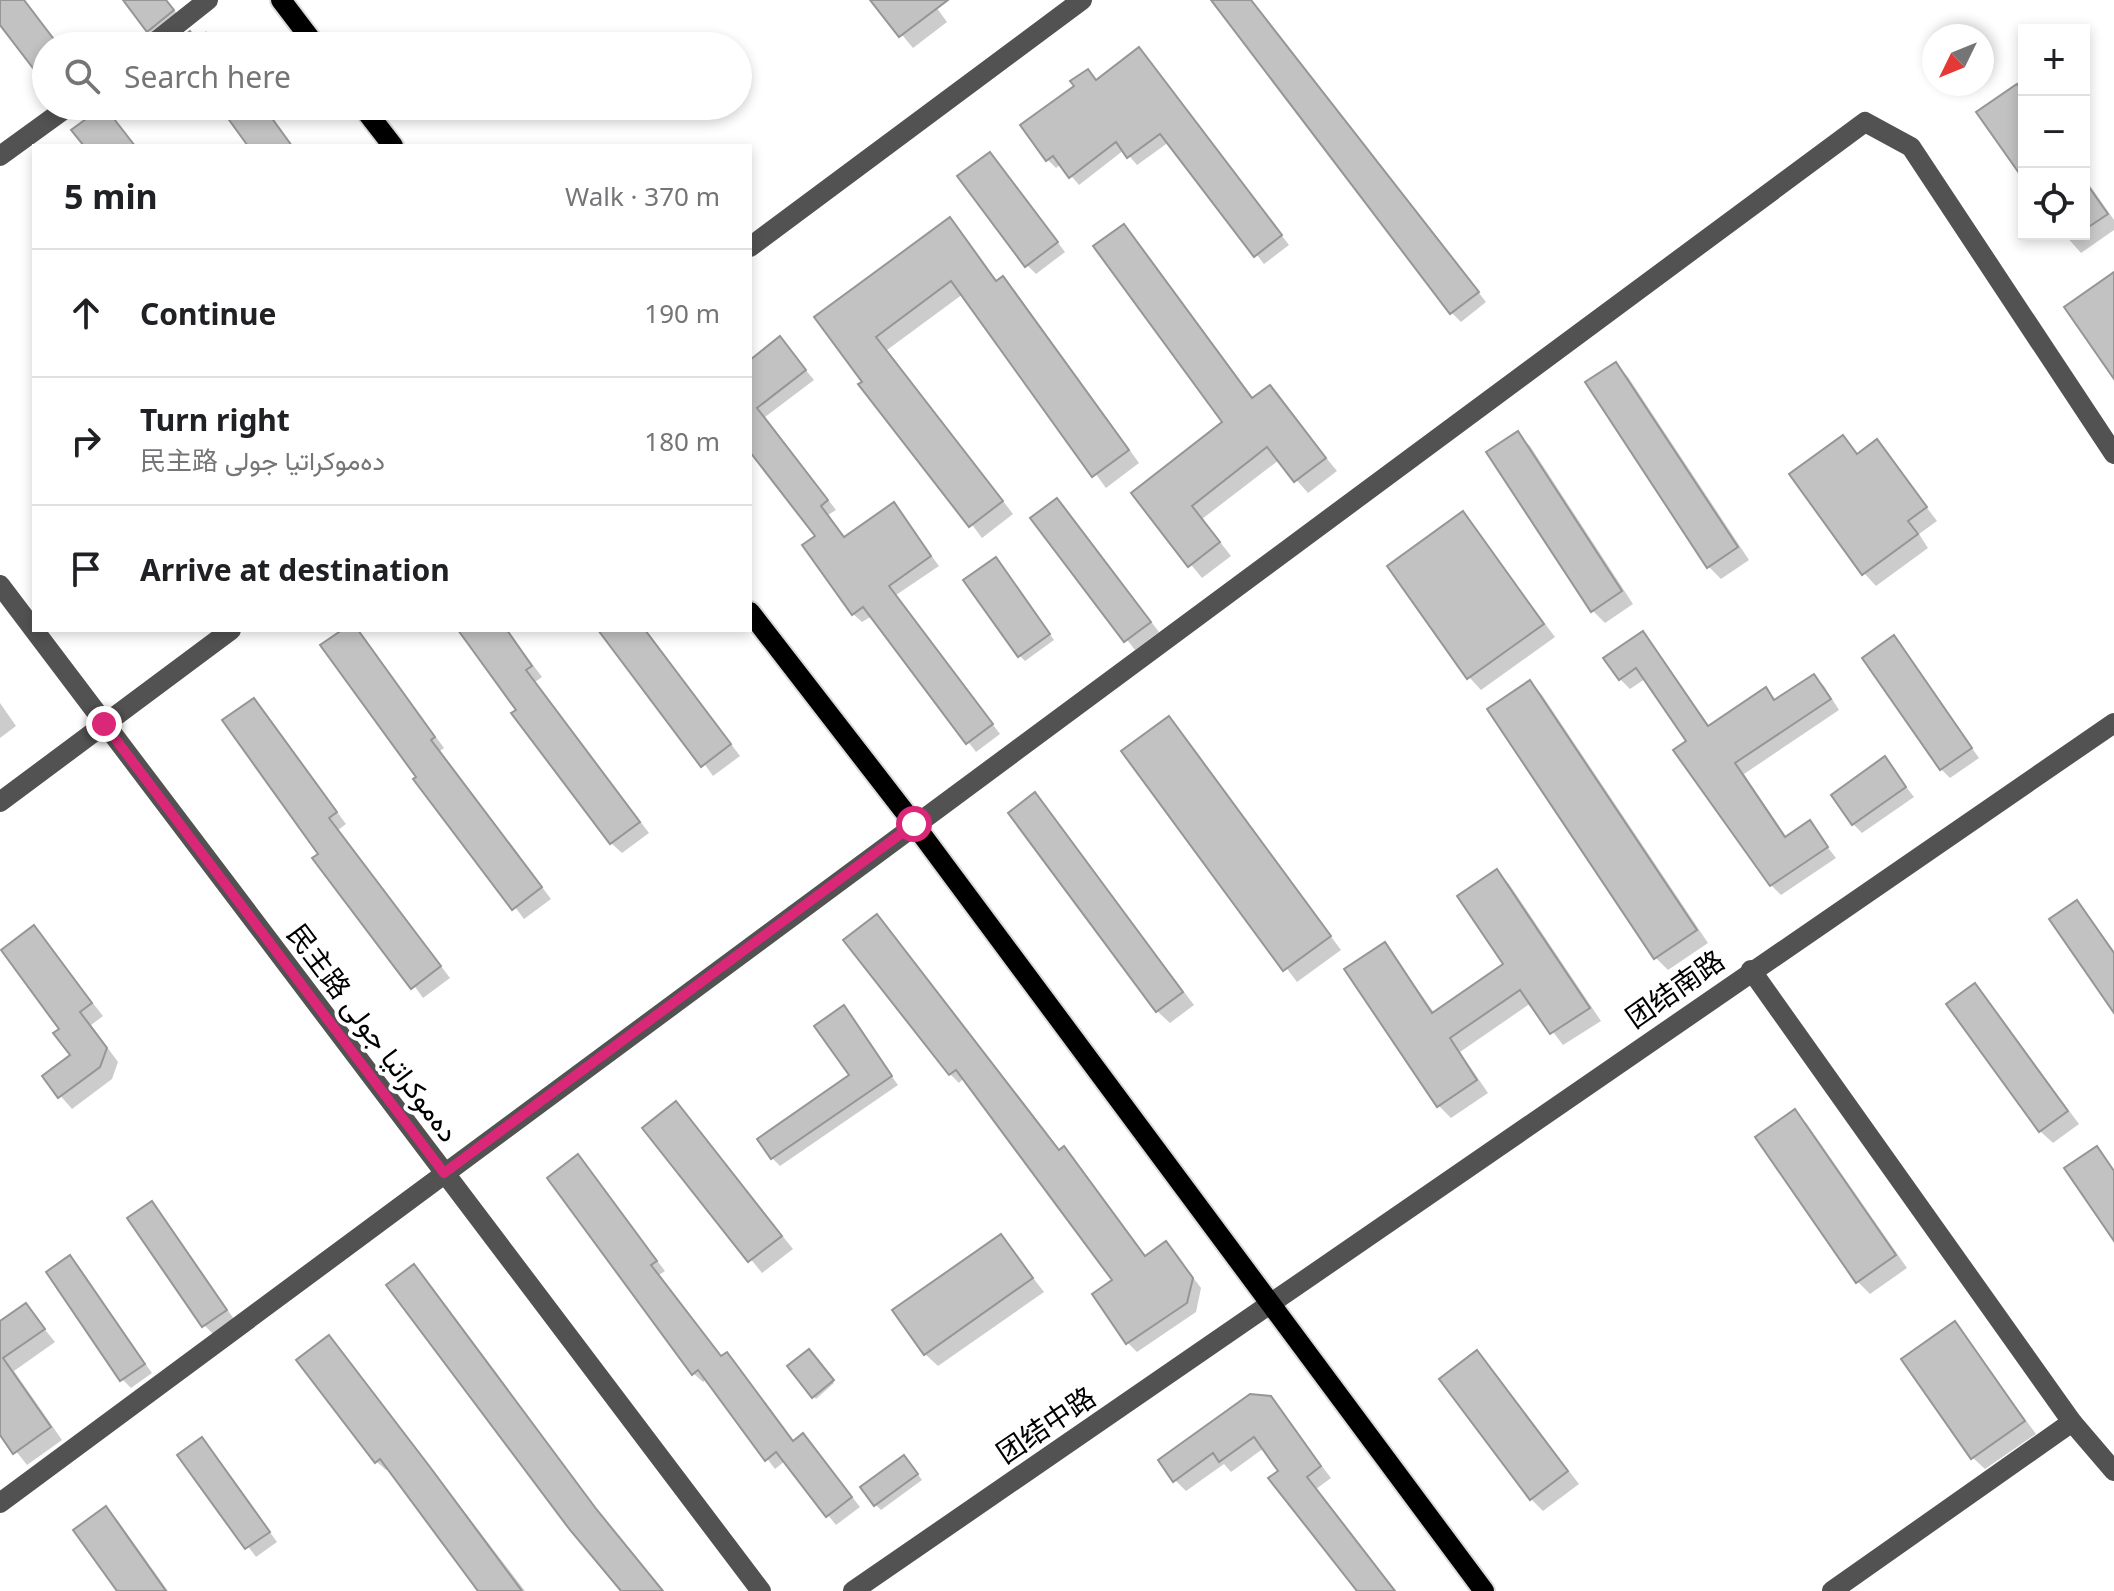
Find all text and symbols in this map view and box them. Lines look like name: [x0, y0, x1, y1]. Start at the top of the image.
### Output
north arrow: [1922, 24, 1994, 96]
map controls: [2018, 24, 2090, 240]
button: +: [2018, 24, 2090, 96]
search box: [32, 32, 752, 120]
icon: search: [60, 54, 104, 98]
text: Search here: [124, 56, 291, 97]
button: −: [2018, 96, 2090, 168]
button: locate: [2018, 168, 2090, 240]
text: 5 min: [64, 173, 158, 219]
text: Walk · 370 m: [565, 178, 720, 214]
icon: ahead: [64, 291, 108, 335]
text: Continue: [140, 293, 276, 334]
text: 190 m: [644, 295, 720, 331]
text: Turn right: [140, 399, 290, 440]
icon: right: [64, 419, 108, 463]
text: 180 m: [644, 423, 720, 459]
text: 民主路 دەموكراتيا جولى: [140, 442, 385, 478]
icon: arrive: [64, 547, 108, 591]
text: Arrive at destination: [140, 549, 450, 590]
route end: [86, 706, 122, 742]
route start: [896, 806, 932, 842]
street label: 民主路 دەموكراتيا جولى: [279, 916, 468, 1149]
street label: 团结南路: [1618, 940, 1731, 1036]
street label: 团结中路: [988, 1377, 1102, 1471]

